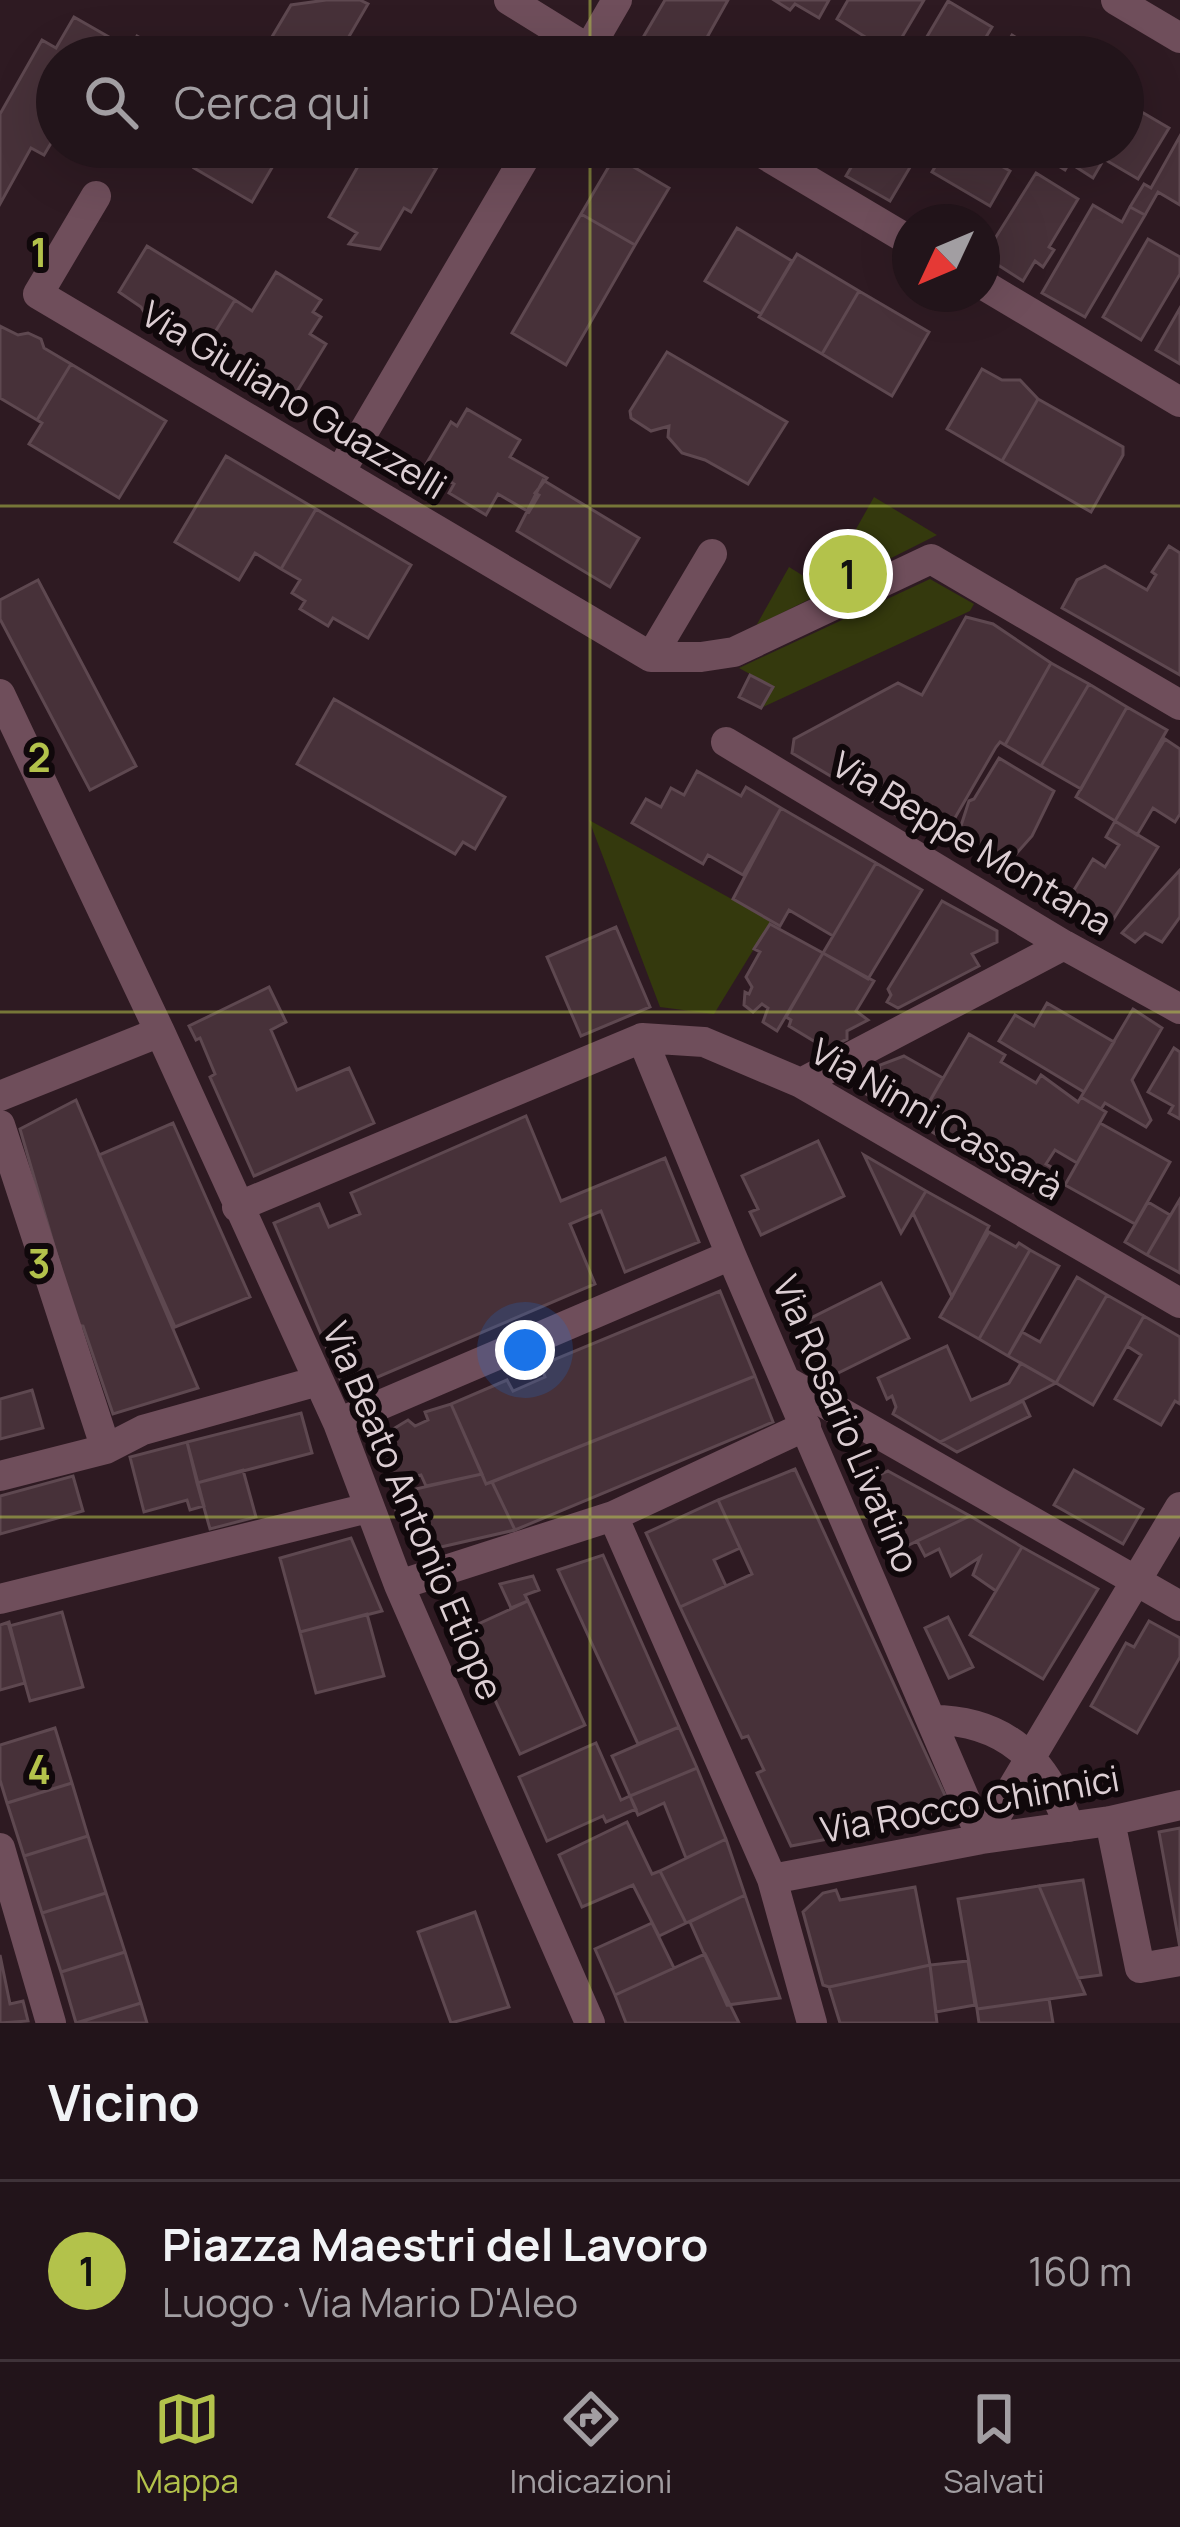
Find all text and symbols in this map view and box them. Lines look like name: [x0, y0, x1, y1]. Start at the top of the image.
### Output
search box: [36, 36, 1144, 168]
icon: search: [78, 69, 144, 135]
text: Cerca qui: [174, 71, 371, 133]
north arrow: [892, 204, 1000, 312]
text: 1: [30, 225, 48, 279]
street label: Via Giuliano Guazzelli: [132, 289, 456, 510]
pin: 1: [809, 529, 887, 619]
text: 2: [27, 730, 51, 784]
street label: Via Beppe Montana: [823, 739, 1122, 946]
street label: Via Ninni Cassarà: [802, 1026, 1072, 1211]
text: 3: [28, 1236, 50, 1290]
street label: Via Rosario Livatino: [762, 1268, 931, 1580]
street label: Via Beato Antonio Etiope: [312, 1314, 515, 1707]
your location: [495, 1320, 555, 1380]
text: 4: [27, 1742, 51, 1796]
street label: Via Rocco Chinnici: [817, 1753, 1123, 1854]
text: Vicino: [48, 2067, 200, 2136]
text: Piazza Maestri del Lavoro: [162, 2213, 708, 2275]
text: 1: [78, 2244, 96, 2298]
text: 160 m: [1028, 2244, 1132, 2298]
text: Luogo · Via Mario D'Aleo: [162, 2275, 578, 2329]
tab: Mappa: [135, 2386, 239, 2503]
tab: Indicazioni: [510, 2386, 672, 2503]
tab: Salvati: [943, 2386, 1045, 2503]

